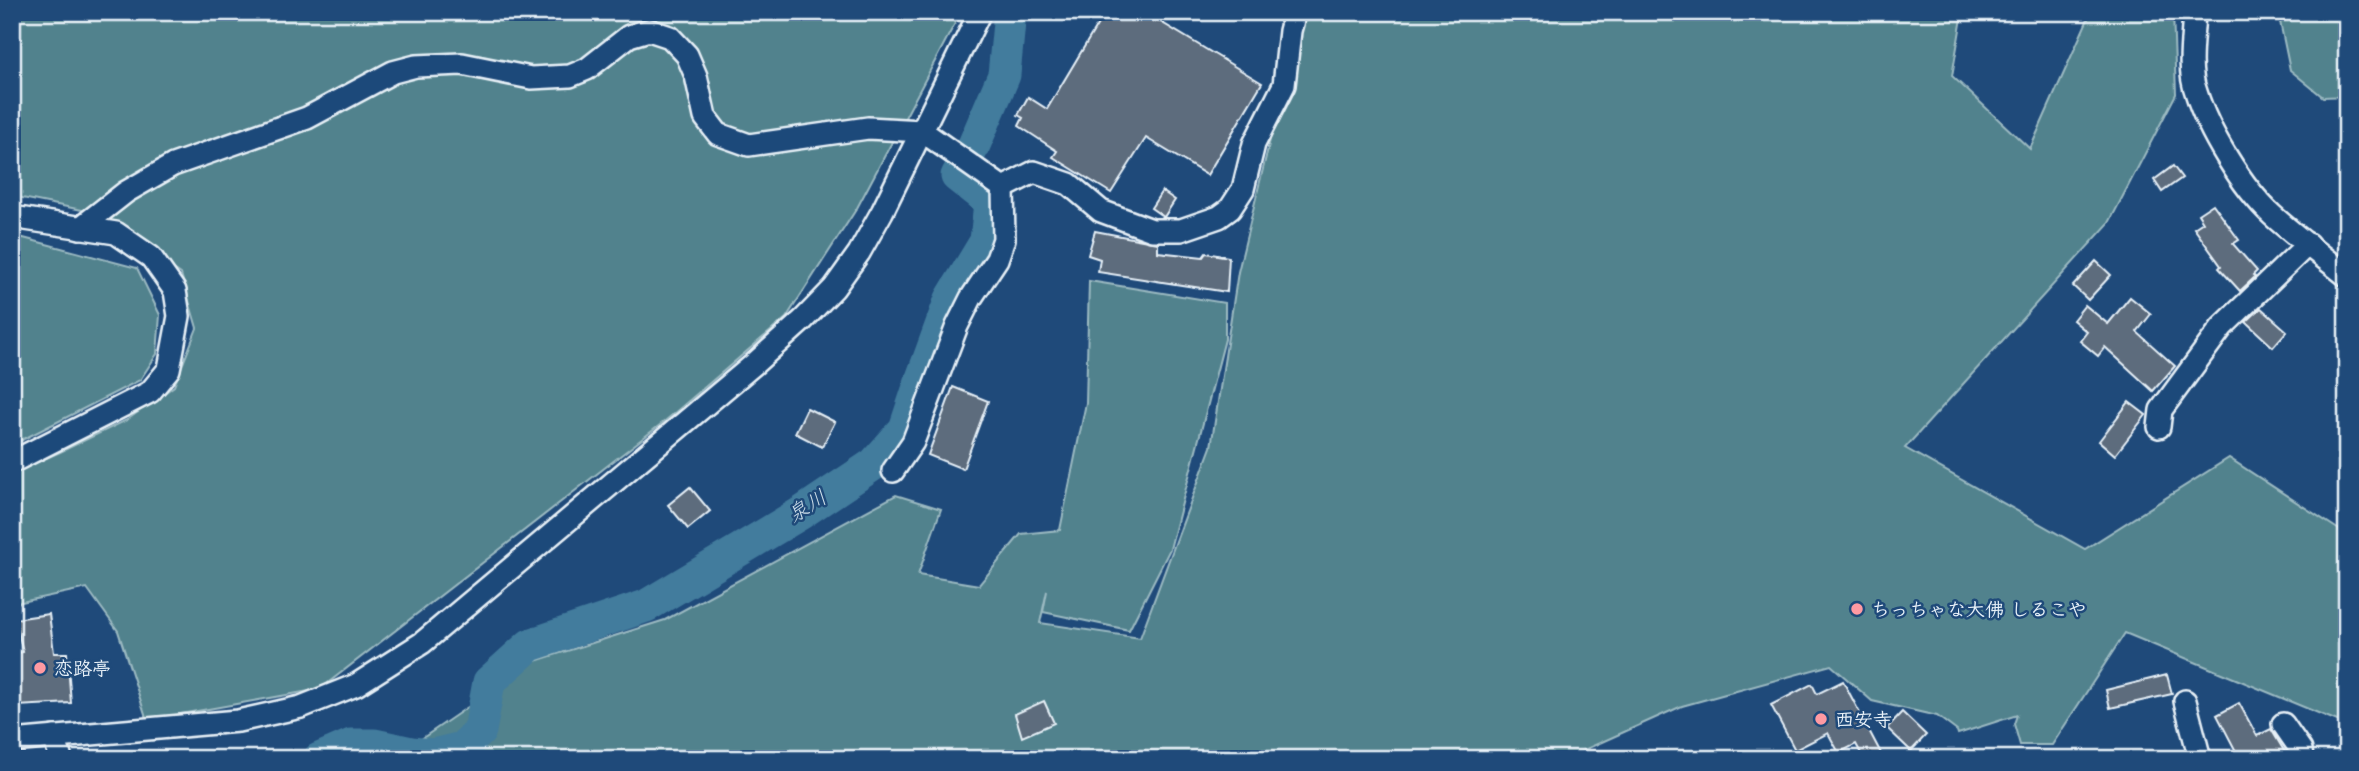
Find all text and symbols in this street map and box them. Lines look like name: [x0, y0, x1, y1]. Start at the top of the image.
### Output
water label: 泉川: [781, 482, 831, 527]
place label: ちっちゃな大佛 しるこや: [1871, 596, 2087, 621]
marker: ちっちゃな大佛 しるこや: [1849, 601, 1865, 617]
place label: 恋路亭: [54, 655, 111, 680]
marker: 恋路亭: [32, 660, 48, 676]
place label: 西安寺: [1835, 706, 1892, 731]
marker: 西安寺: [1813, 711, 1829, 727]

